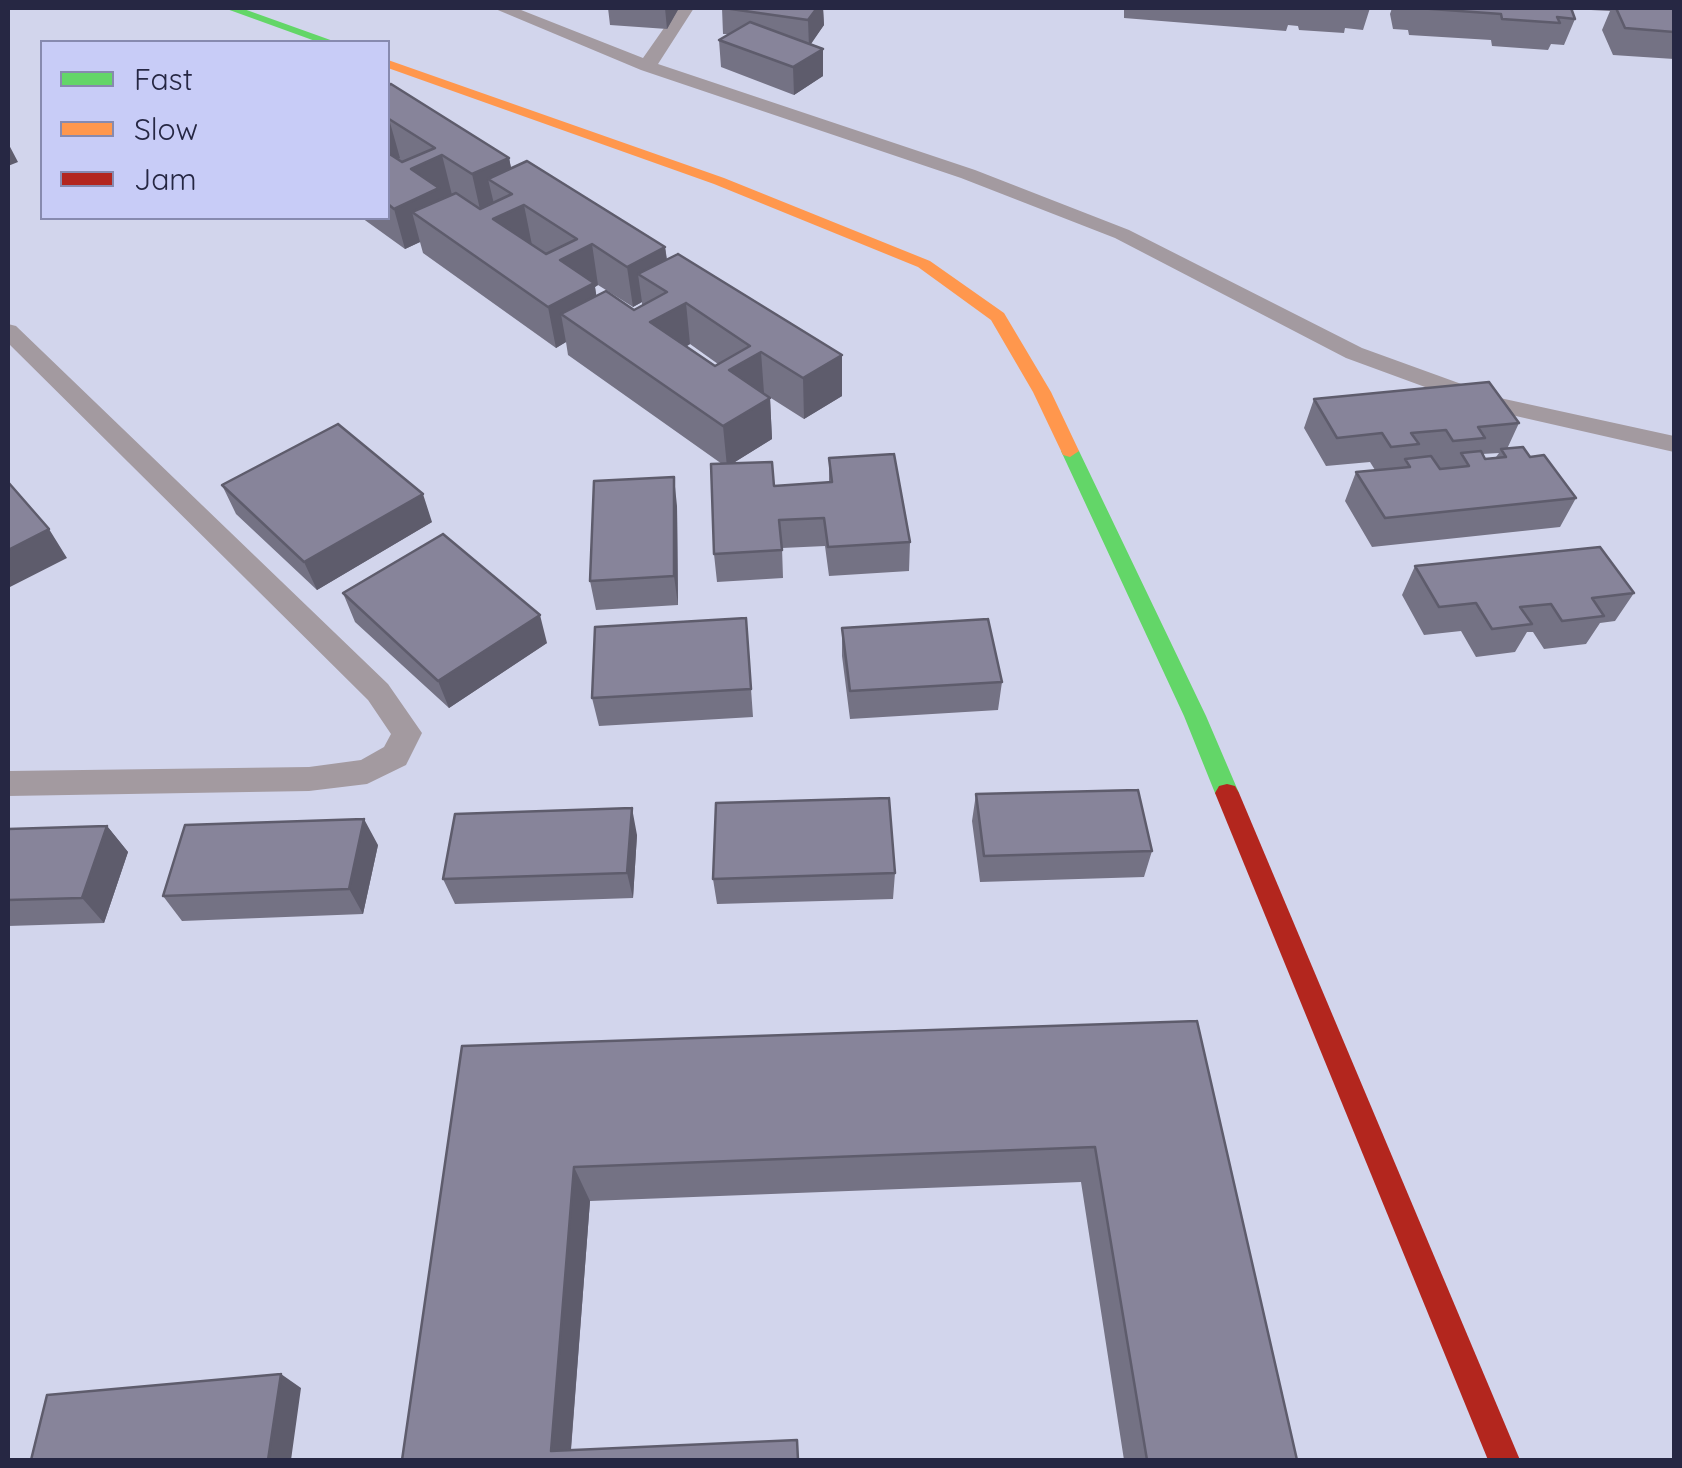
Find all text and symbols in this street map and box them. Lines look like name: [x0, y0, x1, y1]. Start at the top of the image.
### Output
legend: [40, 40, 390, 220]
text: Fast: [134, 60, 193, 98]
text: Slow: [134, 110, 198, 148]
text: Jam: [134, 160, 197, 198]

